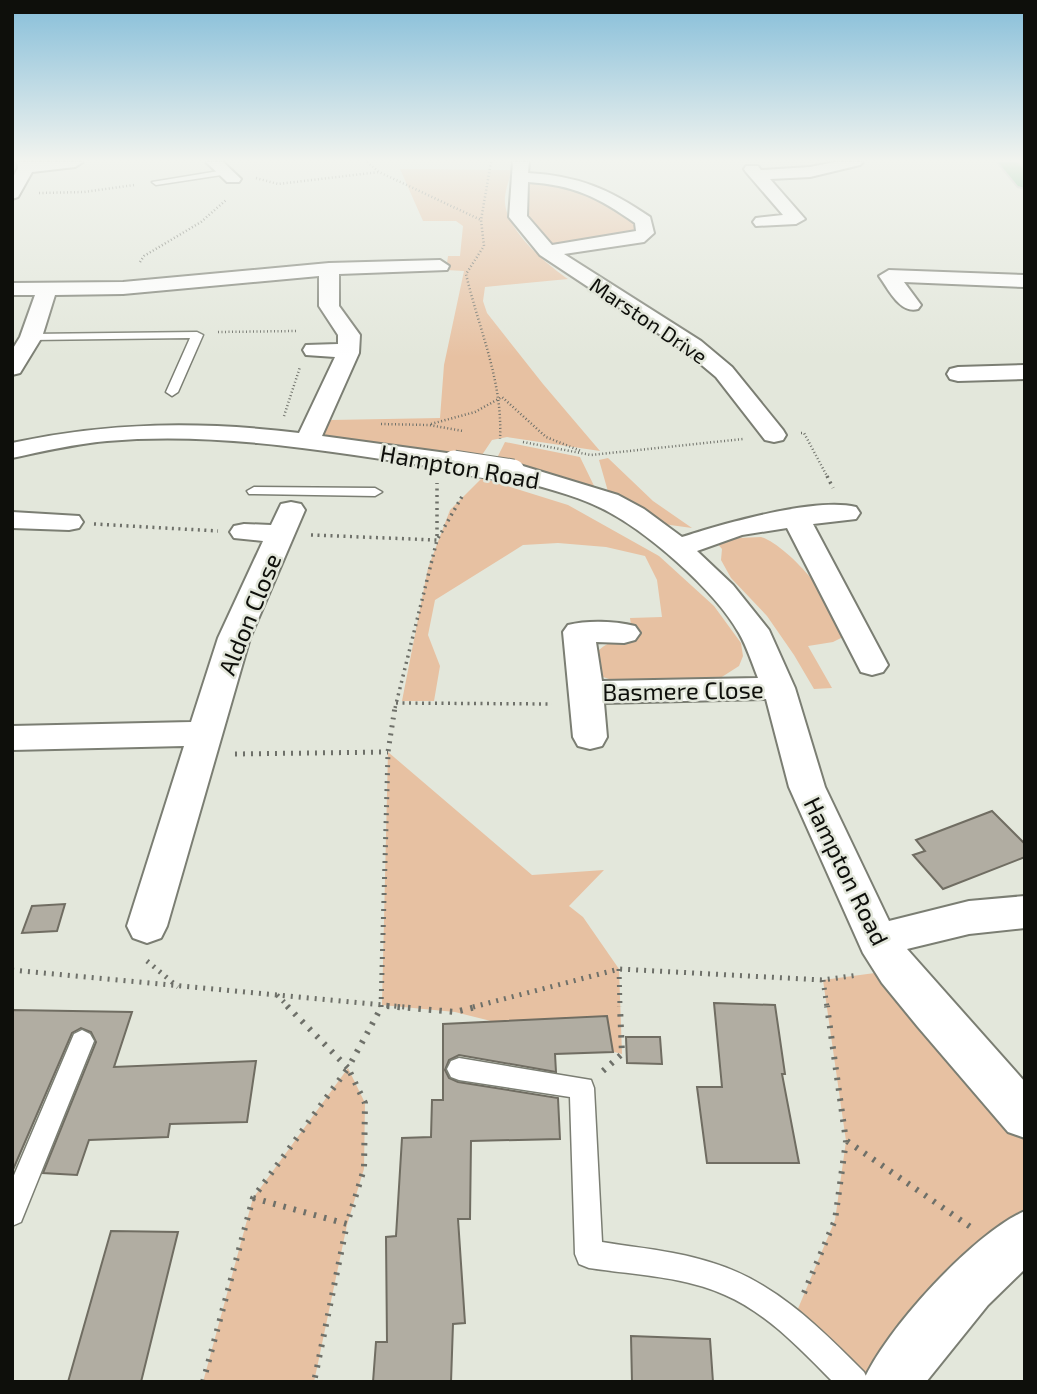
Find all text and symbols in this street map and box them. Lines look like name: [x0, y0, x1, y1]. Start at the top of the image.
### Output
street label: Marston Drive: [586, 272, 712, 368]
street label: Hampton Road: [378, 438, 542, 494]
street label: Aldon Close: [212, 549, 286, 679]
street label: Basmere Close: [602, 674, 764, 706]
street label: Hampton Road: [799, 792, 895, 950]

